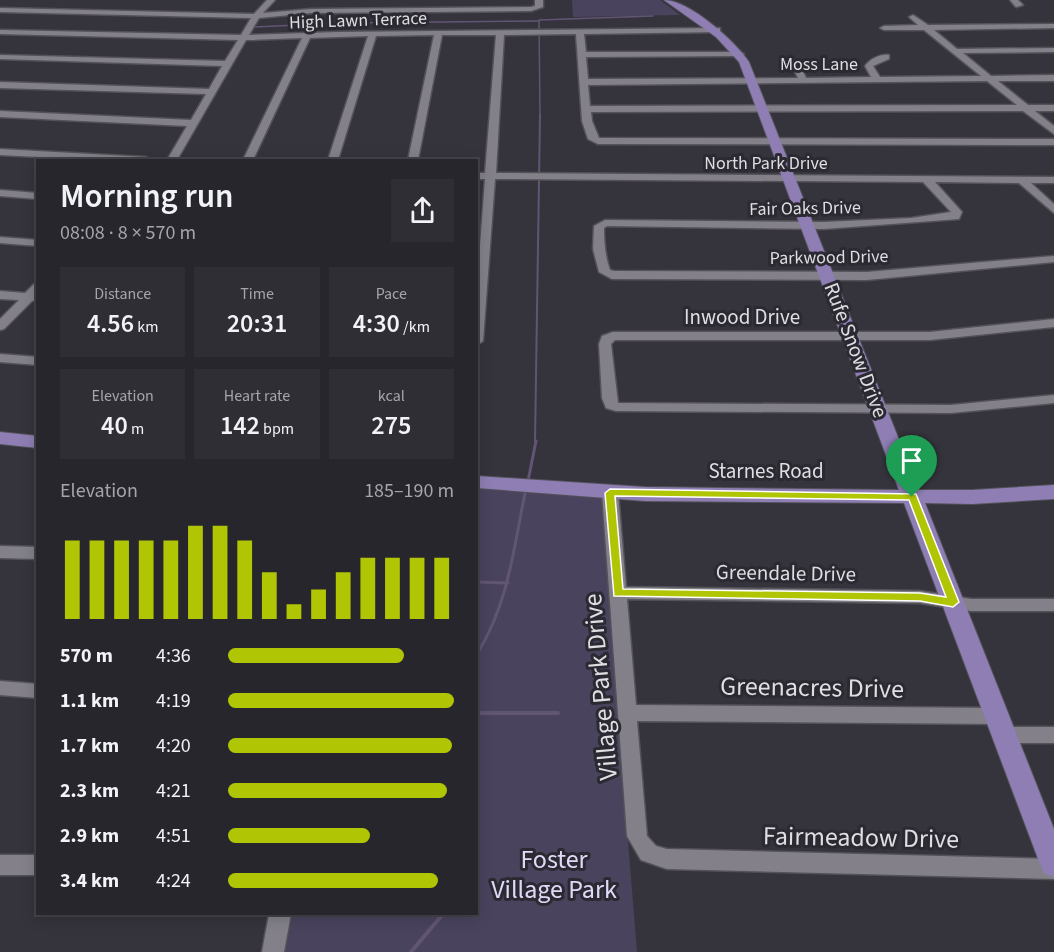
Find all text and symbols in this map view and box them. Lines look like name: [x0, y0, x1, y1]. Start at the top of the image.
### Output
street label: High Lawn Terrace: [289, 6, 428, 35]
street label: Moss Lane: [780, 52, 858, 77]
street label: North Park Drive: [704, 151, 828, 176]
text: Morning run: [60, 173, 234, 220]
button: share: [391, 179, 454, 242]
street label: Fair Oaks Drive: [749, 195, 861, 222]
text: 08:08 · 8 × 570 m: [60, 219, 196, 247]
street label: Parkwood Drive: [769, 244, 889, 271]
street label: Rufe Snow Drive: [816, 278, 896, 422]
text: Distance: [94, 283, 151, 305]
text: Time: [240, 283, 274, 305]
text: Pace: [376, 283, 407, 305]
street label: Inwood Drive: [684, 302, 800, 332]
text: 4.56: [87, 305, 134, 342]
text: 20:31: [227, 305, 287, 342]
text: 4:30: [353, 305, 400, 342]
text: km: [134, 316, 158, 338]
text: /km: [400, 316, 430, 338]
text: Elevation: [92, 385, 154, 407]
text: Heart rate: [224, 385, 290, 407]
text: kcal: [378, 385, 405, 407]
text: 40: [101, 407, 128, 444]
text: 142: [220, 407, 260, 444]
text: 275: [371, 407, 411, 444]
text: m: [128, 418, 144, 440]
text: bpm: [260, 418, 294, 440]
pin: [886, 435, 937, 497]
icon: arrive: [895, 444, 928, 477]
street label: Starnes Road: [708, 456, 824, 486]
text: Elevation: [60, 477, 138, 505]
text: 185–190 m: [364, 477, 454, 505]
street label: Greendale Drive: [716, 557, 856, 589]
street label: Village Park Drive: [574, 592, 627, 782]
text: 570 m: [60, 642, 113, 670]
text: 4:36: [156, 642, 191, 670]
street label: Greenacres Drive: [720, 667, 904, 708]
text: 1.1 km: [60, 687, 119, 715]
text: 4:19: [156, 687, 191, 715]
text: 1.7 km: [60, 732, 119, 760]
text: 4:20: [156, 732, 191, 760]
text: 2.3 km: [60, 777, 119, 805]
text: 4:21: [156, 777, 191, 805]
street label: Fairmeadow Drive: [763, 817, 959, 858]
text: 2.9 km: [60, 822, 119, 850]
text: 4:51: [156, 822, 191, 850]
park label: Foster Village Park: [491, 841, 617, 908]
text: 3.4 km: [60, 867, 119, 895]
text: 4:24: [156, 867, 191, 895]

